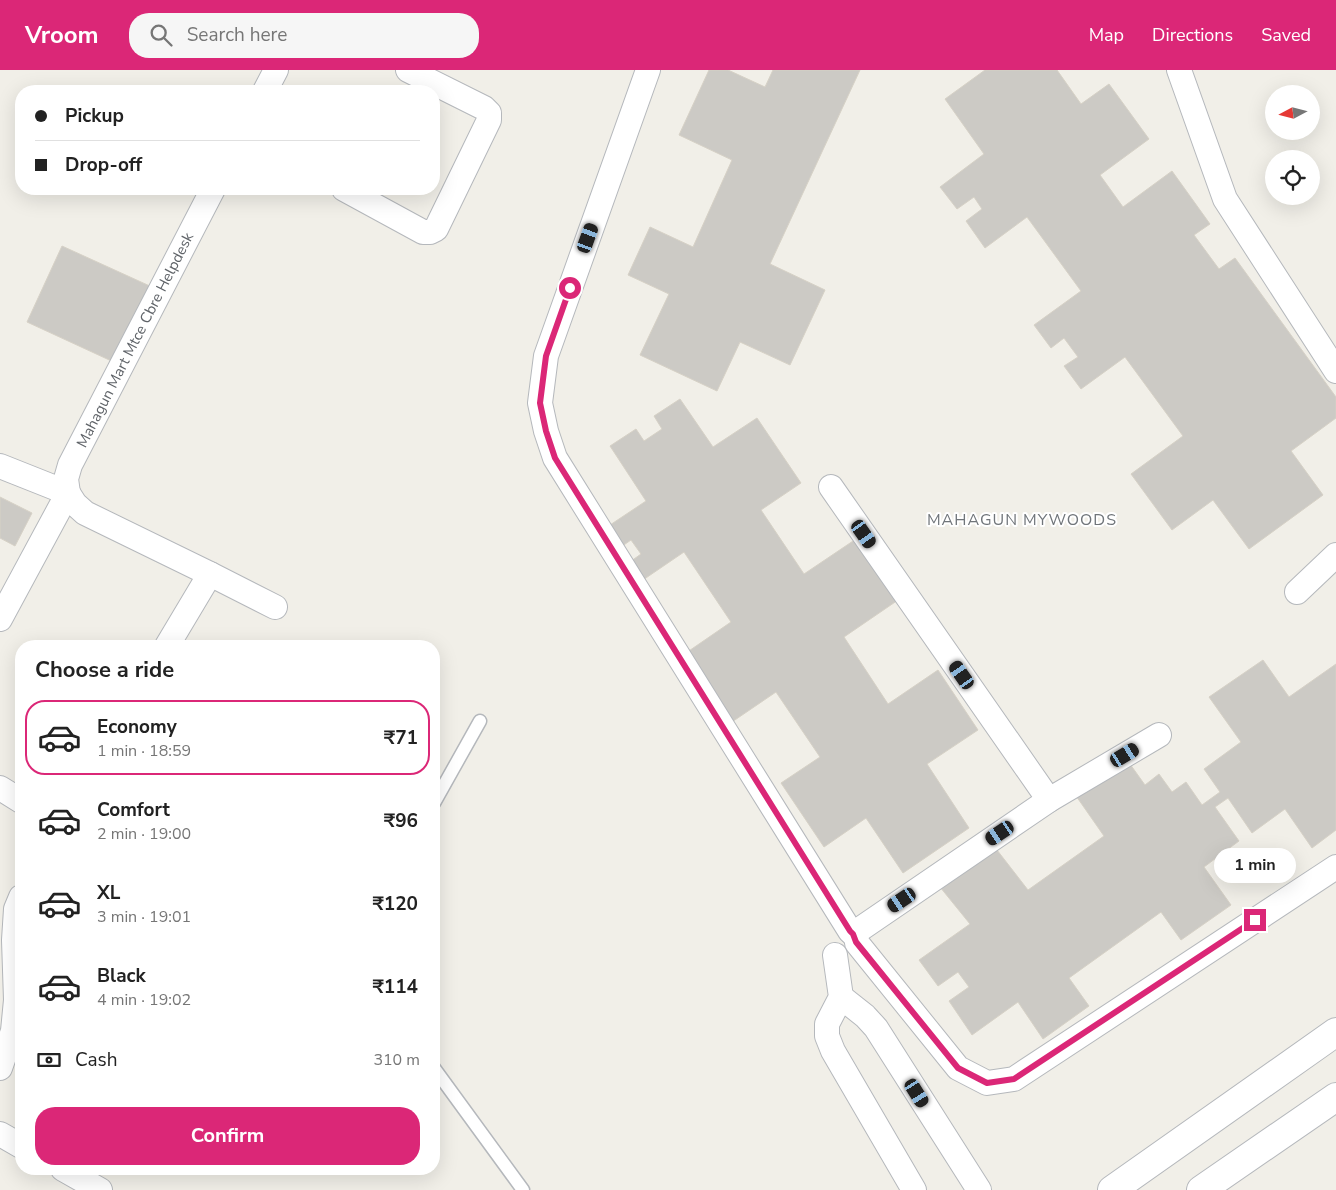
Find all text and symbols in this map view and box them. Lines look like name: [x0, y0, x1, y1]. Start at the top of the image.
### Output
search box: [129, 13, 479, 58]
text: Vroom: [25, 19, 99, 51]
icon: search: [147, 21, 175, 49]
text: Search here: [187, 22, 287, 48]
text: Map: [1089, 23, 1124, 47]
text: Directions: [1152, 23, 1233, 47]
text: Saved: [1261, 23, 1311, 47]
north arrow: [1265, 85, 1320, 140]
map controls: [1265, 85, 1320, 205]
text: Pickup: [65, 103, 124, 129]
button: locate: [1265, 150, 1320, 205]
text: Drop-off: [65, 152, 142, 178]
car: [575, 221, 600, 255]
street label: Mahagun Mart Mtce Cbre Helpdesk: [72, 229, 198, 451]
route start: [559, 277, 581, 299]
district label: MAHAGUN MYWOODS: [927, 509, 1117, 531]
car: [849, 517, 878, 551]
text: Choose a ride: [35, 655, 174, 685]
car: [947, 658, 976, 692]
text: Economy: [97, 714, 177, 740]
icon: car: [37, 715, 82, 760]
text: ₹71: [384, 725, 418, 751]
text: 1 min · 18:59: [97, 740, 191, 762]
car: [1108, 741, 1141, 769]
text: Comfort: [97, 797, 170, 823]
icon: car: [37, 798, 82, 843]
text: ₹96: [384, 808, 418, 834]
car: [983, 818, 1016, 848]
text: 2 min · 19:00: [97, 823, 191, 845]
callout: 1 min: [1214, 848, 1296, 882]
text: 1 min: [1234, 854, 1276, 876]
text: XL: [97, 880, 120, 906]
icon: car: [37, 881, 82, 926]
car: [885, 885, 918, 915]
text: ₹120: [372, 891, 418, 917]
text: 3 min · 19:01: [97, 906, 191, 928]
route end: [1244, 909, 1266, 931]
text: Black: [97, 963, 146, 989]
icon: car: [37, 964, 82, 1009]
text: ₹114: [372, 974, 418, 1000]
text: 4 min · 19:02: [97, 989, 191, 1011]
icon: cash: [35, 1046, 63, 1074]
text: Cash: [75, 1047, 117, 1073]
text: 310 m: [373, 1049, 420, 1071]
car: [902, 1076, 931, 1110]
button: Confirm: [35, 1107, 420, 1165]

